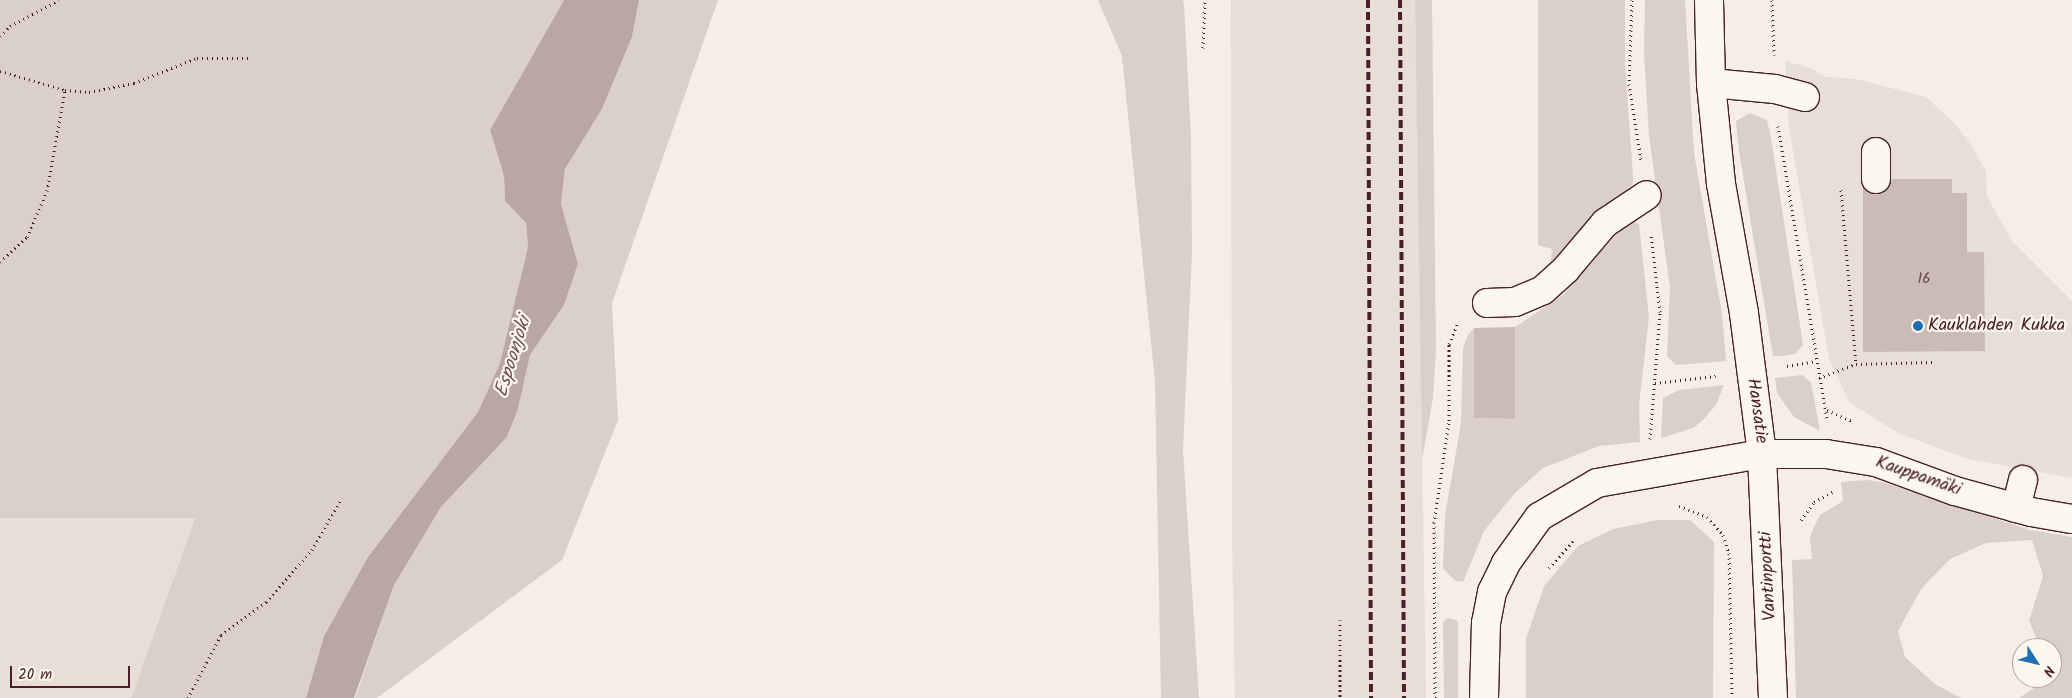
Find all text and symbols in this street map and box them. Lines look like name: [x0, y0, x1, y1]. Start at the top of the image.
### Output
house number: 16: [1917, 271, 1931, 289]
water label: Espoonjoki: [491, 314, 537, 400]
place label: Kauklahden Kukka: [1928, 315, 2065, 337]
marker: Kauklahden Kukka: [1912, 320, 1924, 332]
street label: Hansatie: [1741, 377, 1771, 445]
street label: Kauppamäki: [1872, 452, 1964, 502]
street label: Vantinportti: [1756, 531, 1782, 621]
north arrow: [2012, 638, 2062, 688]
scale bar: [12, 656, 132, 688]
text: N: [2037, 661, 2060, 681]
text: 20 m: [18, 663, 52, 687]

